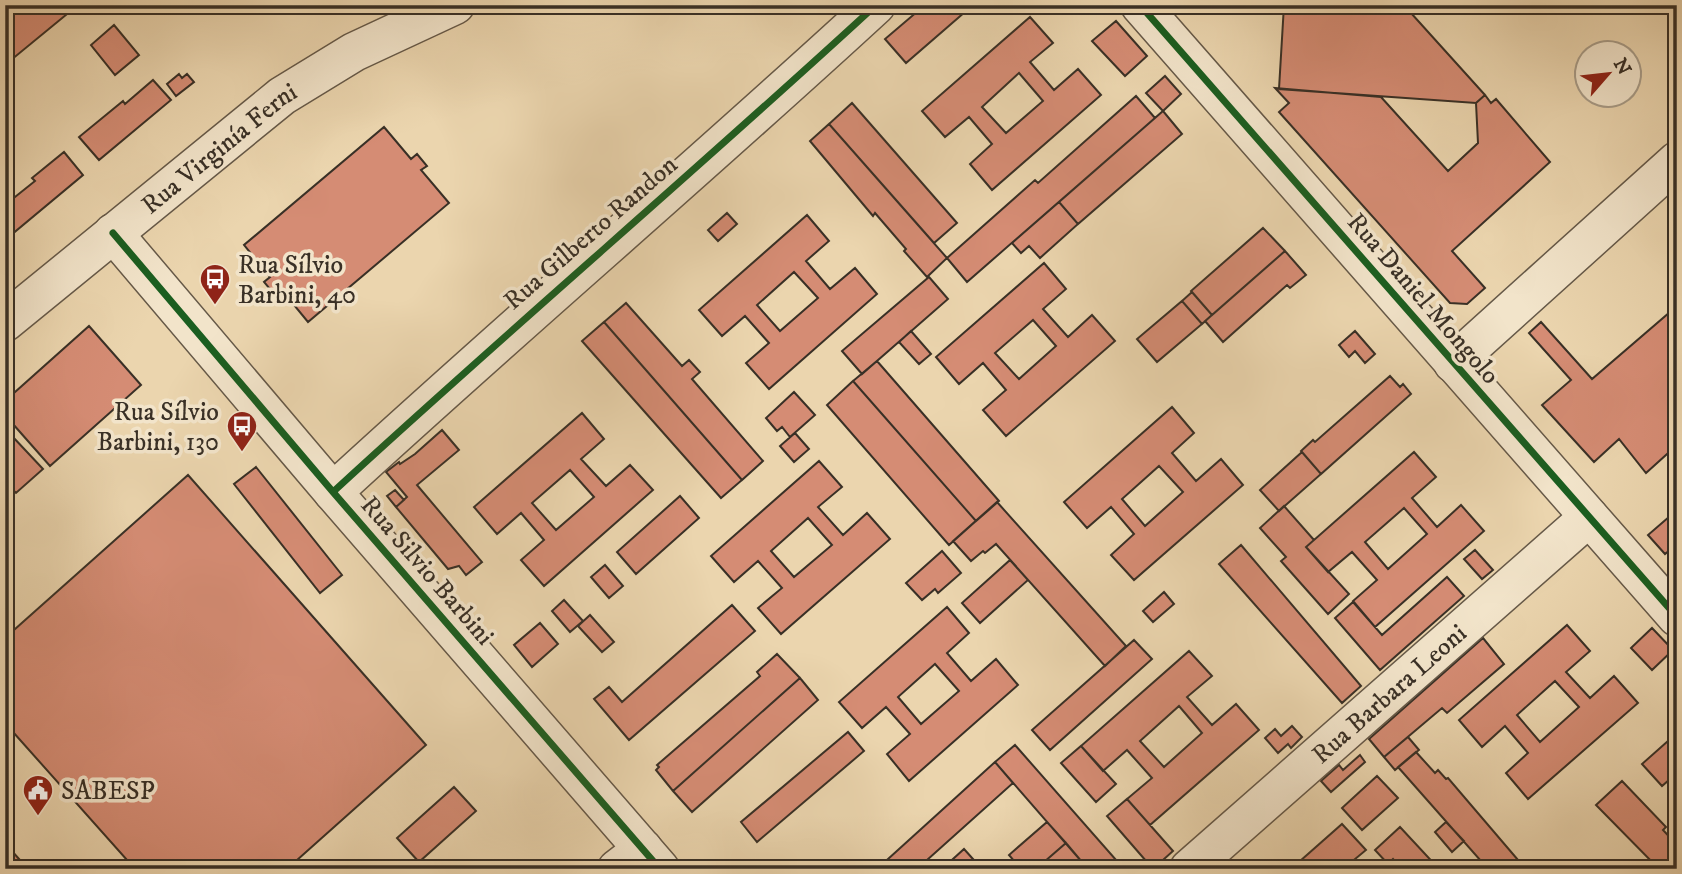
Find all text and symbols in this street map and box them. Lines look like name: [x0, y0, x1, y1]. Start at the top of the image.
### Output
north arrow: [1574, 38, 1644, 108]
text: N: [1608, 54, 1636, 79]
street label: Rua Virginía Ferni: [135, 76, 304, 222]
street label: Rua Gilberto Randon: [497, 148, 685, 318]
street label: Rua Daniel Mongolo: [1339, 206, 1506, 392]
place label: Rua Sílvio Barbini, 40: [238, 249, 356, 312]
bus stop icon: Rua Sílvio Barbini, 40: [198, 262, 232, 306]
place label: Rua Sílvio Barbini, 130: [97, 396, 219, 459]
bus stop icon: Rua Sílvio Barbini, 130: [225, 409, 259, 453]
street label: Rua Silvio Barbini: [353, 490, 501, 652]
street label: Rua Barbara Leoni: [1305, 617, 1474, 771]
public building icon: SABESP: [21, 773, 55, 817]
place label: SABESP: [61, 775, 155, 808]

